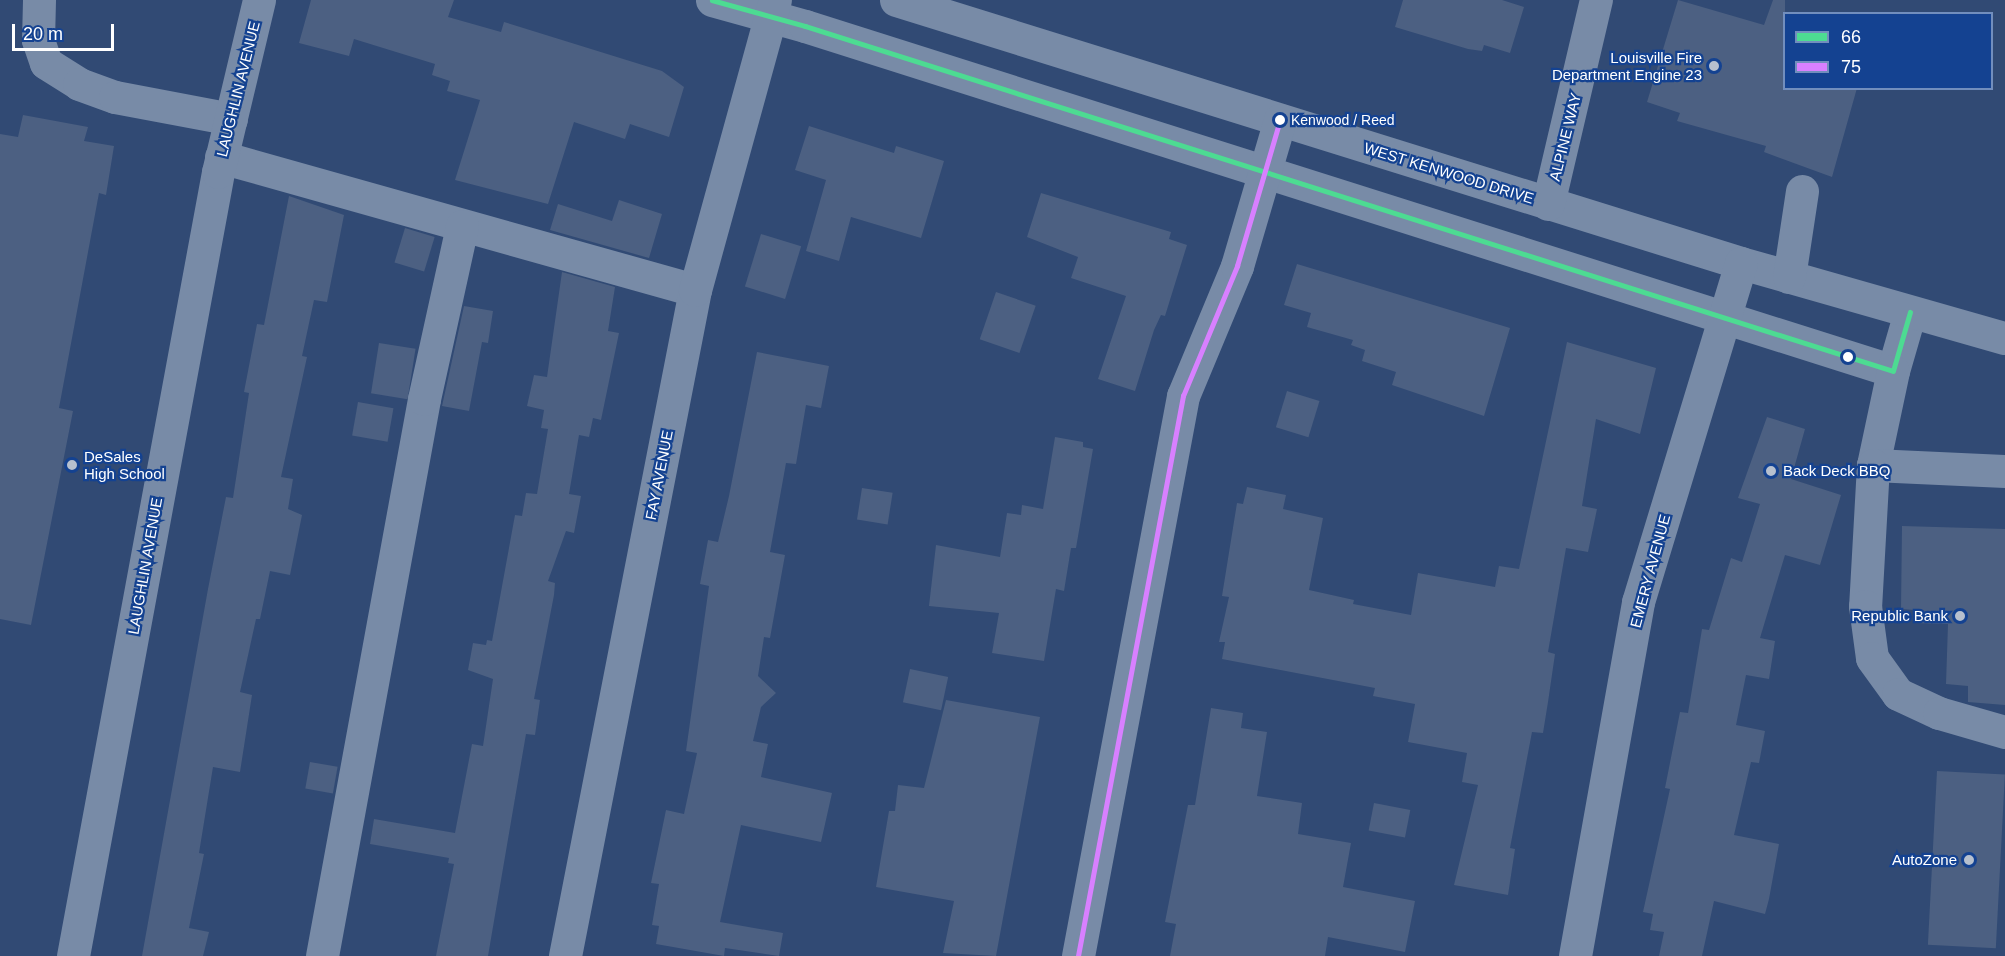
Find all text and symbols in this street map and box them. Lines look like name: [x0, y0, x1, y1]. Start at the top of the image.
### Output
scale bar: [15, 12, 117, 50]
legend: [1783, 12, 1993, 90]
street label: LAUGHLIN AVENUE: [212, 19, 264, 159]
text: 20 m: [23, 24, 63, 44]
text: 66: [1841, 27, 1861, 47]
place label: Louisville Fire Department Engine 23: [1552, 48, 1702, 83]
text: 75: [1841, 57, 1861, 77]
marker: Louisville Fire Department Engine 23: [1707, 59, 1721, 73]
street label: ALPINE WAY: [1545, 91, 1585, 183]
place label: Kenwood / Reed: [1291, 112, 1395, 128]
marker: Kenwood / Reed: [1274, 114, 1286, 126]
street label: WEST KENWOOD DRIVE: [1362, 139, 1536, 207]
unlabelled marker: [1842, 351, 1854, 363]
street label: FAY AVENUE: [641, 428, 677, 522]
place label: DeSales High School: [84, 447, 165, 482]
marker: DeSales High School: [65, 458, 79, 472]
place label: Back Deck BBQ: [1783, 462, 1891, 480]
marker: Back Deck BBQ: [1764, 464, 1778, 478]
street label: LAUGHLIN AVENUE: [124, 496, 166, 636]
street label: EMERY AVENUE: [1626, 512, 1674, 630]
place label: Republic Bank: [1851, 607, 1948, 625]
marker: Republic Bank: [1953, 609, 1967, 623]
place label: AutoZone: [1892, 851, 1957, 869]
marker: AutoZone: [1962, 853, 1976, 867]

